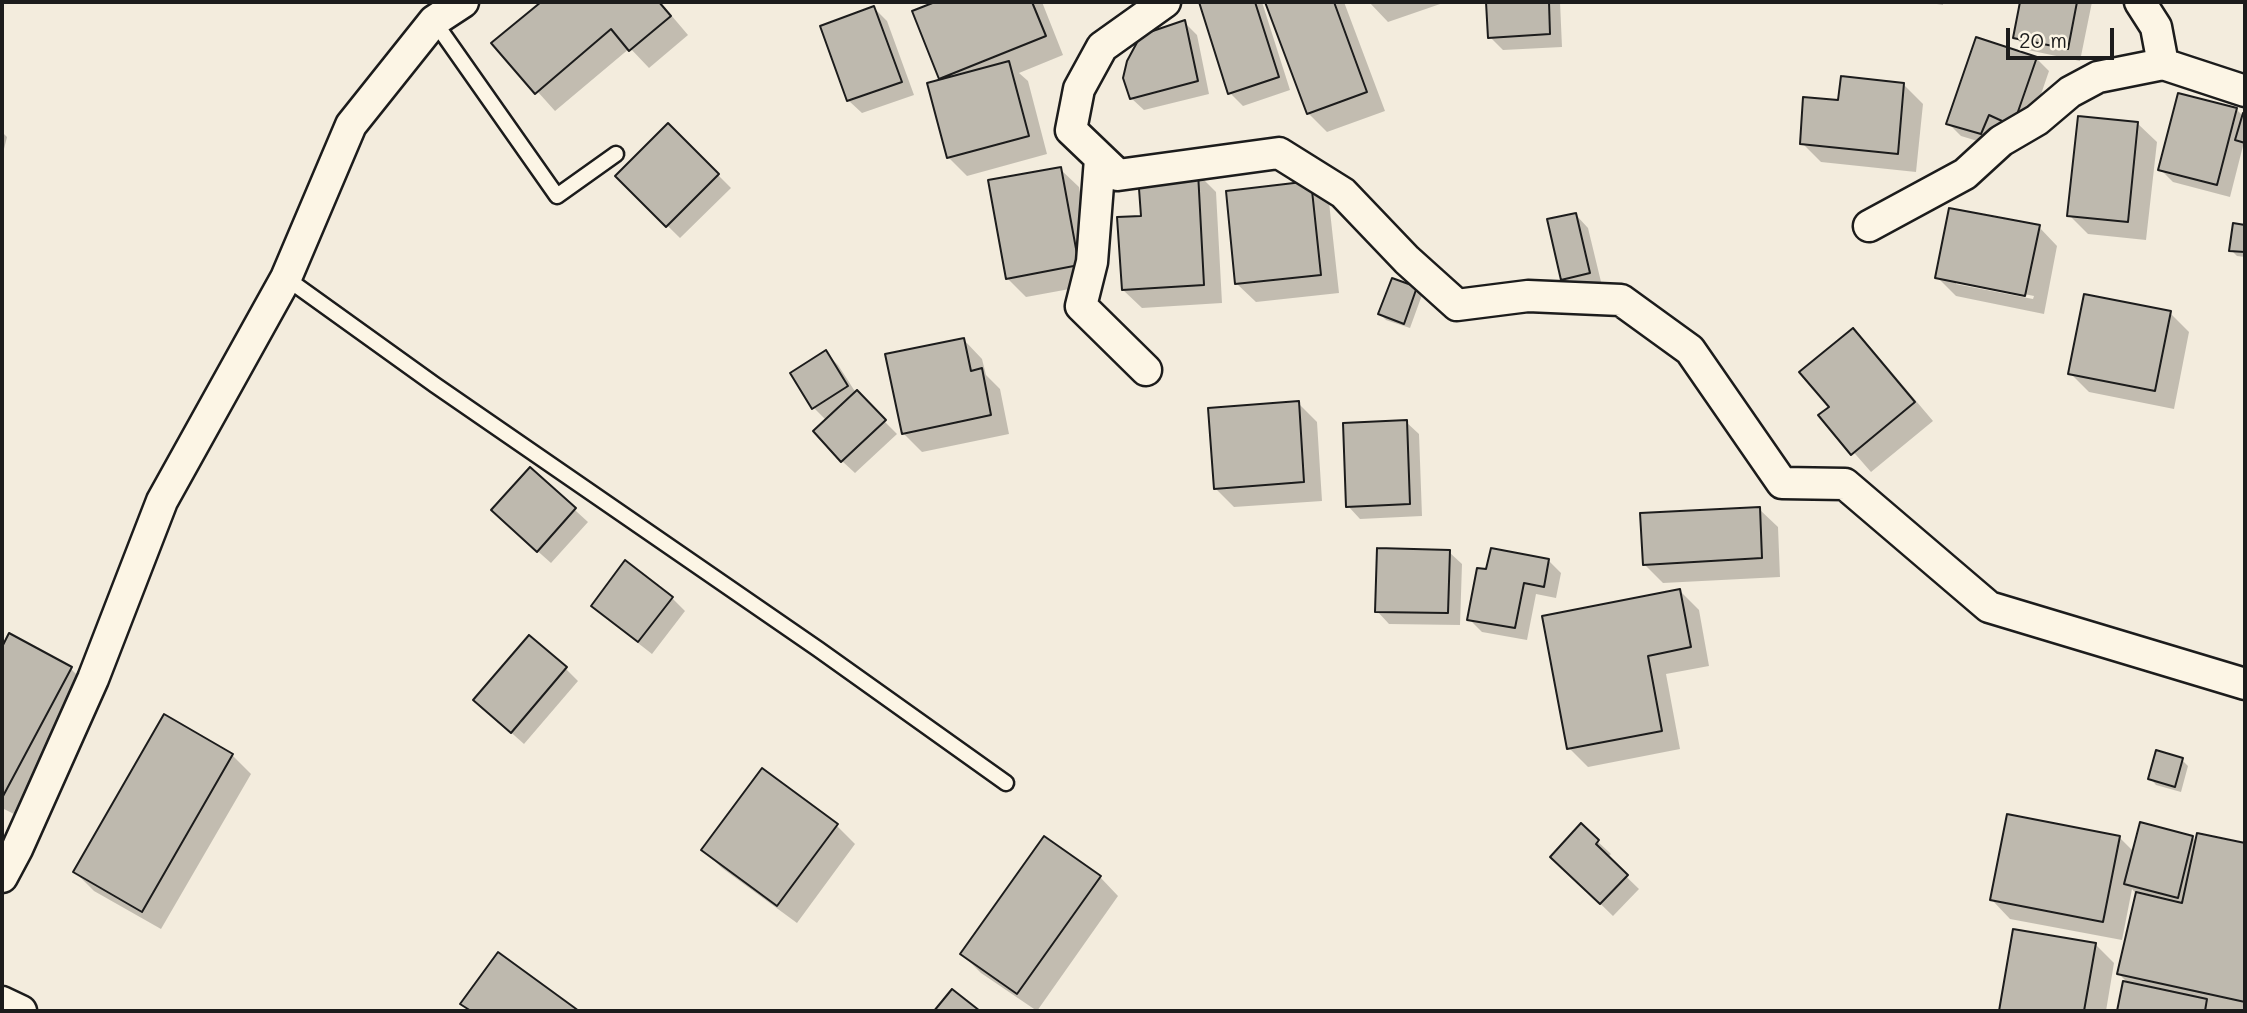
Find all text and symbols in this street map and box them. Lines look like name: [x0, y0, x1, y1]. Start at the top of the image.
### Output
scale bar: [2009, 14, 2118, 58]
text: 20 m: [2019, 26, 2067, 53]

